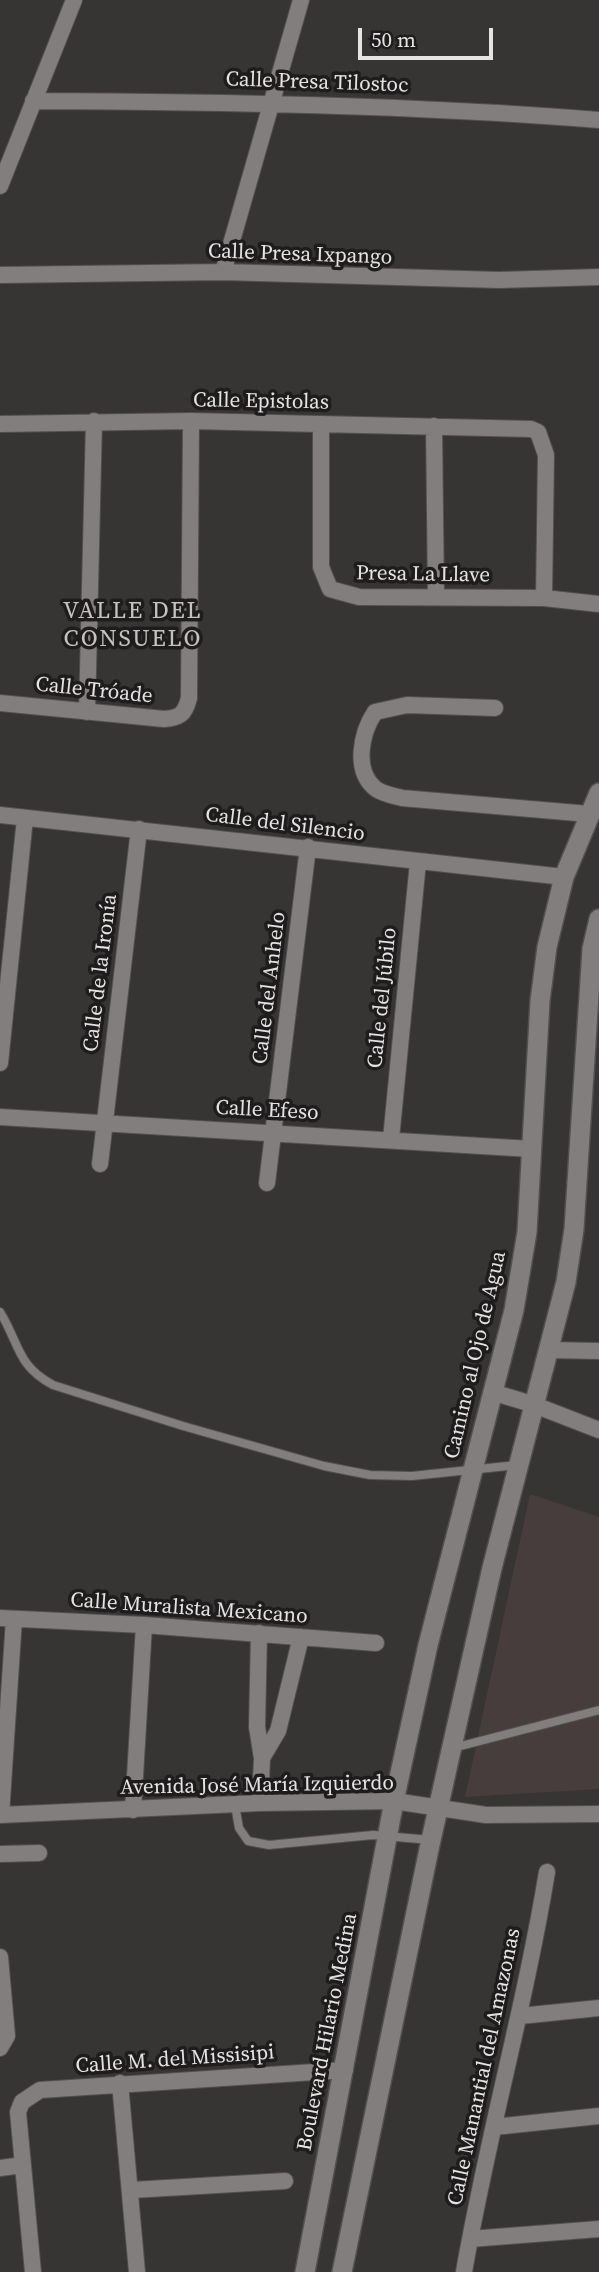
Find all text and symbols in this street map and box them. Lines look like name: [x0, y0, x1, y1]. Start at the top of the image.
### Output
scale bar: [361, 14, 496, 58]
text: 50 m: [371, 25, 416, 54]
street label: Calle Presa Tilostoc: [225, 67, 409, 99]
street label: Calle Presa Ixpango: [207, 239, 393, 271]
street label: Calle Epistolas: [193, 388, 329, 416]
street label: Presa La Llave: [356, 561, 490, 589]
district label: VALLE DEL CONSUELO: [64, 598, 202, 654]
street label: Calle Tróade: [34, 672, 154, 710]
street label: Calle del Silencio: [204, 803, 366, 847]
street label: Calle de la Ironía: [79, 893, 123, 1053]
street label: Calle del Anhelo: [248, 910, 292, 1066]
street label: Calle del Júbilo: [363, 926, 403, 1070]
street label: Calle Efeso: [215, 1096, 319, 1126]
street label: Camino al Ojo de Agua: [440, 1249, 512, 1461]
street label: Calle Muralista Mexicano: [70, 1588, 308, 1630]
street label: Avenida José María Izquierdo: [120, 1771, 394, 1801]
street label: Boulevard Hilario Medina: [293, 1911, 363, 2153]
street label: Calle Manantial del Amazonas: [443, 1926, 527, 2208]
street label: Calle M. del Missisipi: [75, 2040, 275, 2080]

